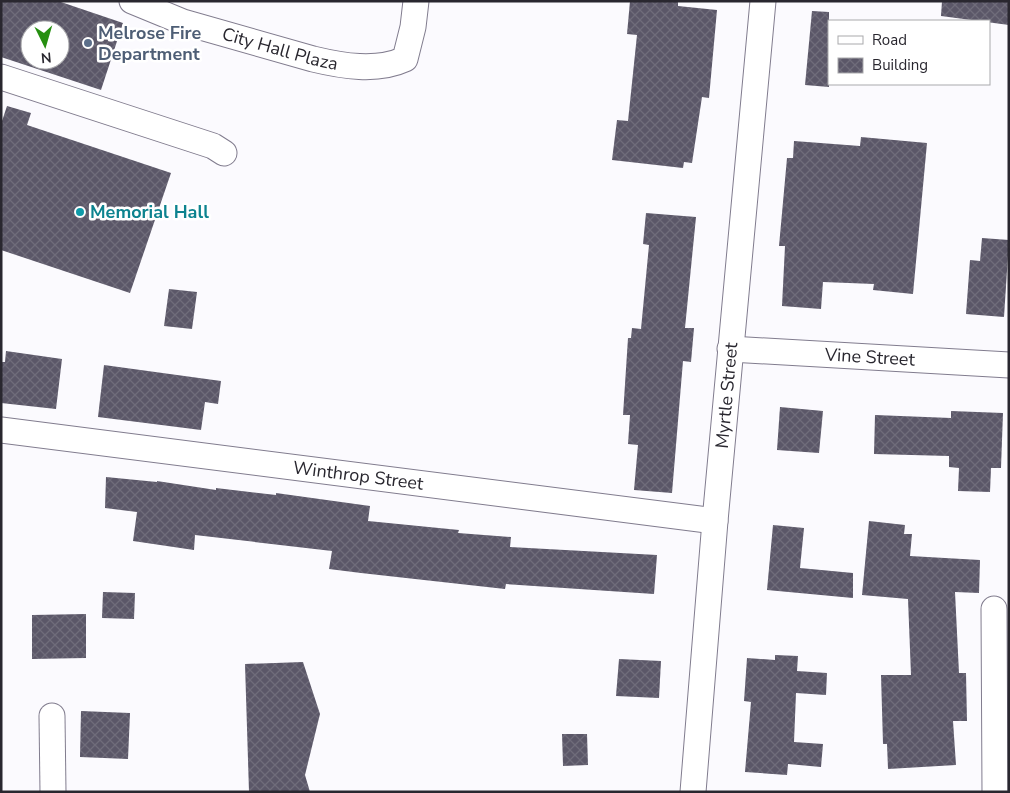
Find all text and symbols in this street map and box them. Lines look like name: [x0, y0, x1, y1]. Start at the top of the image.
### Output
north arrow: [20, 20, 70, 70]
legend: [828, 20, 990, 85]
place label: Melrose Fire Department: [98, 21, 201, 66]
street label: City Hall Plaza: [219, 22, 340, 76]
text: Road: [872, 30, 907, 50]
marker: Melrose Fire Department: [82, 37, 94, 49]
text: N: [40, 48, 52, 67]
text: Building: [872, 55, 928, 75]
place label: Memorial Hall: [90, 200, 209, 224]
marker: Memorial Hall: [74, 206, 86, 218]
street label: Myrtle Street: [710, 341, 743, 450]
street label: Vine Street: [823, 342, 916, 372]
street label: Winthrop Street: [291, 455, 426, 496]

